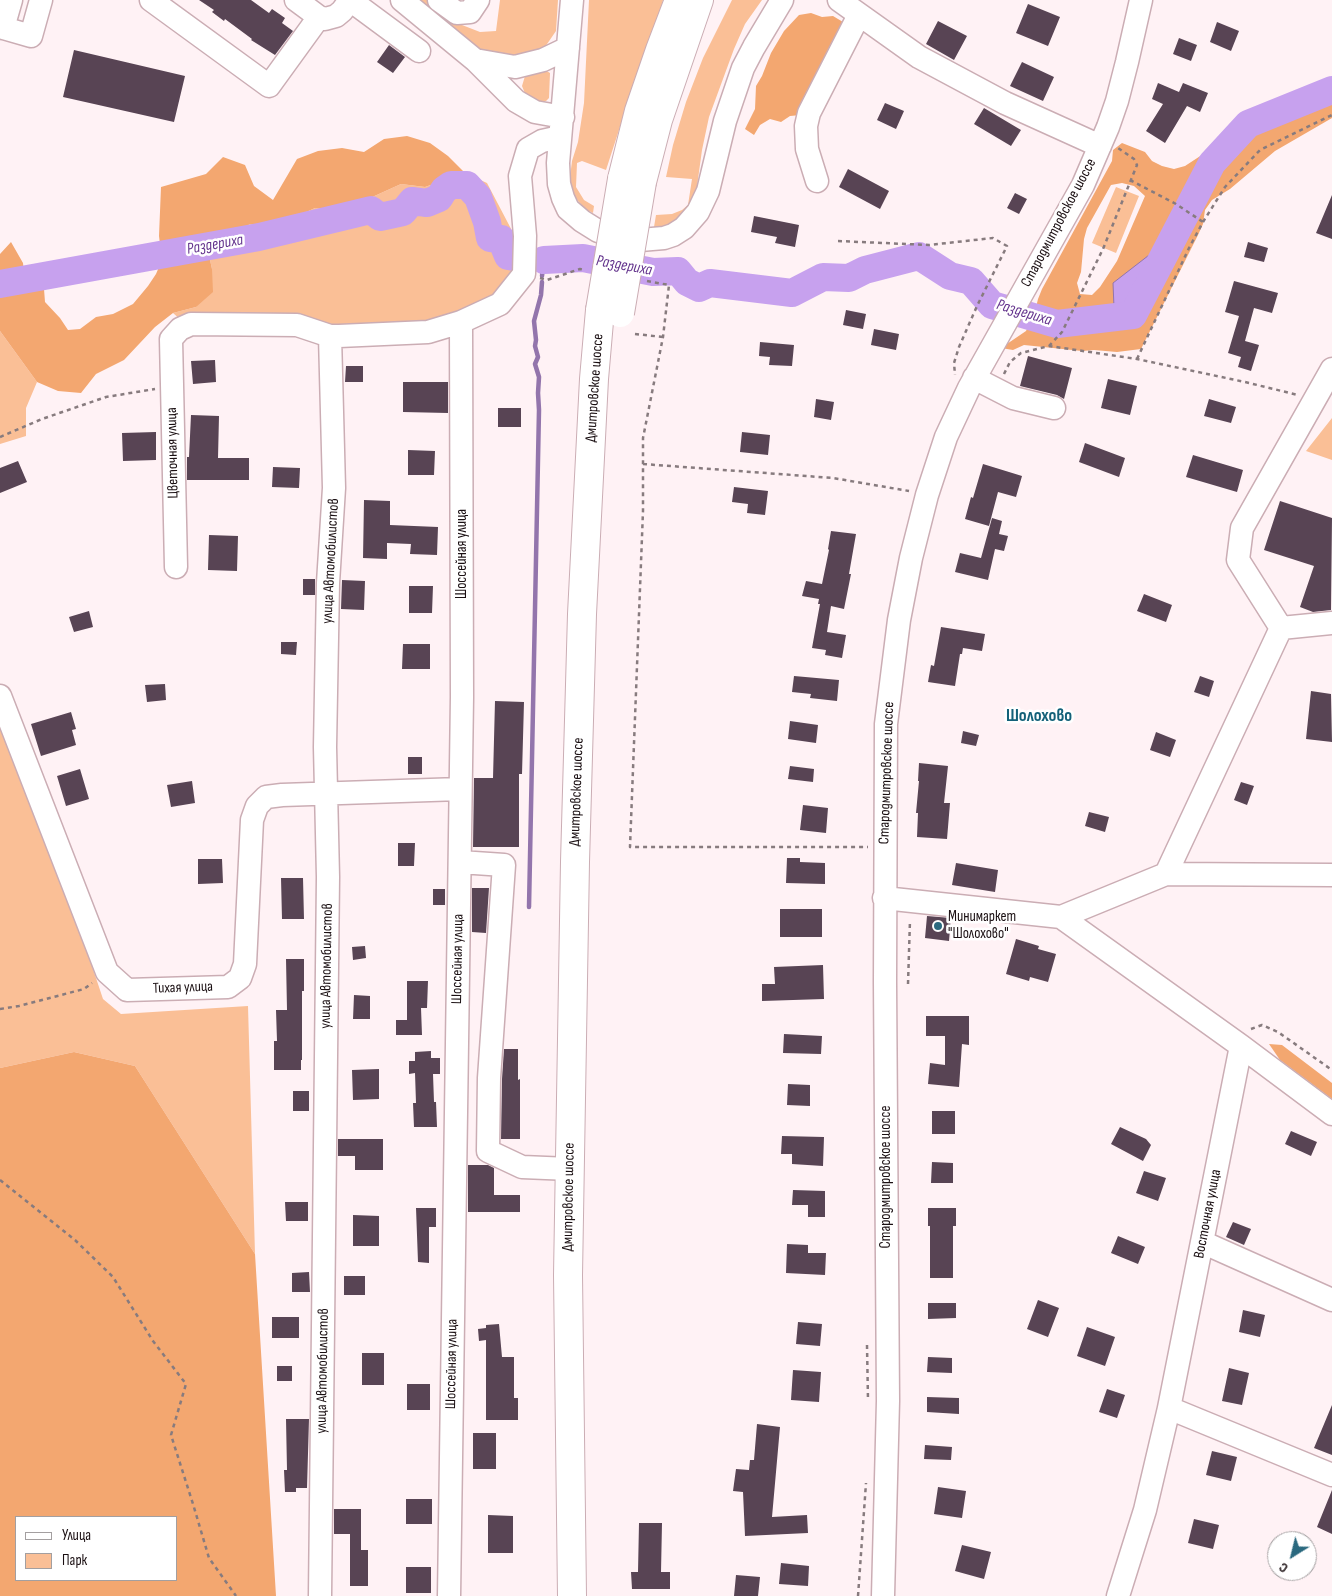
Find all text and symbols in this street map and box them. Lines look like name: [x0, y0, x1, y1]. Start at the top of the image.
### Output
street label: Стародмитровское шоссе: [1018, 156, 1100, 290]
water label: Раздериха: [185, 231, 245, 259]
water label: Раздериха: [594, 252, 654, 280]
water label: Раздериха: [994, 296, 1054, 330]
street label: Дмитровское шоссе: [582, 333, 608, 443]
street label: Цветочная улица: [163, 407, 183, 499]
street label: улица Автомобилистов: [319, 498, 343, 624]
street label: Шоссейная улица: [453, 509, 471, 599]
street label: Стародмитровское шоссе: [876, 701, 898, 845]
district label: Шолохово: [1006, 705, 1072, 727]
street label: Дмитровское шоссе: [566, 737, 588, 847]
street label: улица Автомобилистов: [317, 903, 337, 1029]
place label: Минимаркет "Шолохово": [948, 908, 1016, 943]
street label: Шоссейная улица: [448, 914, 468, 1004]
marker: Минимаркет "Шолохово": [932, 920, 944, 932]
street label: Тихая улица: [153, 978, 213, 998]
street label: Стародмитровское шоссе: [877, 1106, 895, 1248]
street label: Дмитровское шоссе: [559, 1142, 579, 1252]
street label: Восточная улица: [1191, 1168, 1225, 1260]
street label: улица Автомобилистов: [313, 1308, 333, 1434]
street label: Шоссейная улица: [442, 1319, 462, 1409]
legend: [15, 1516, 178, 1581]
text: Улица: [62, 1526, 91, 1545]
north arrow: [1267, 1531, 1317, 1581]
text: Парк: [62, 1551, 87, 1570]
text: С: [1276, 1559, 1291, 1577]

